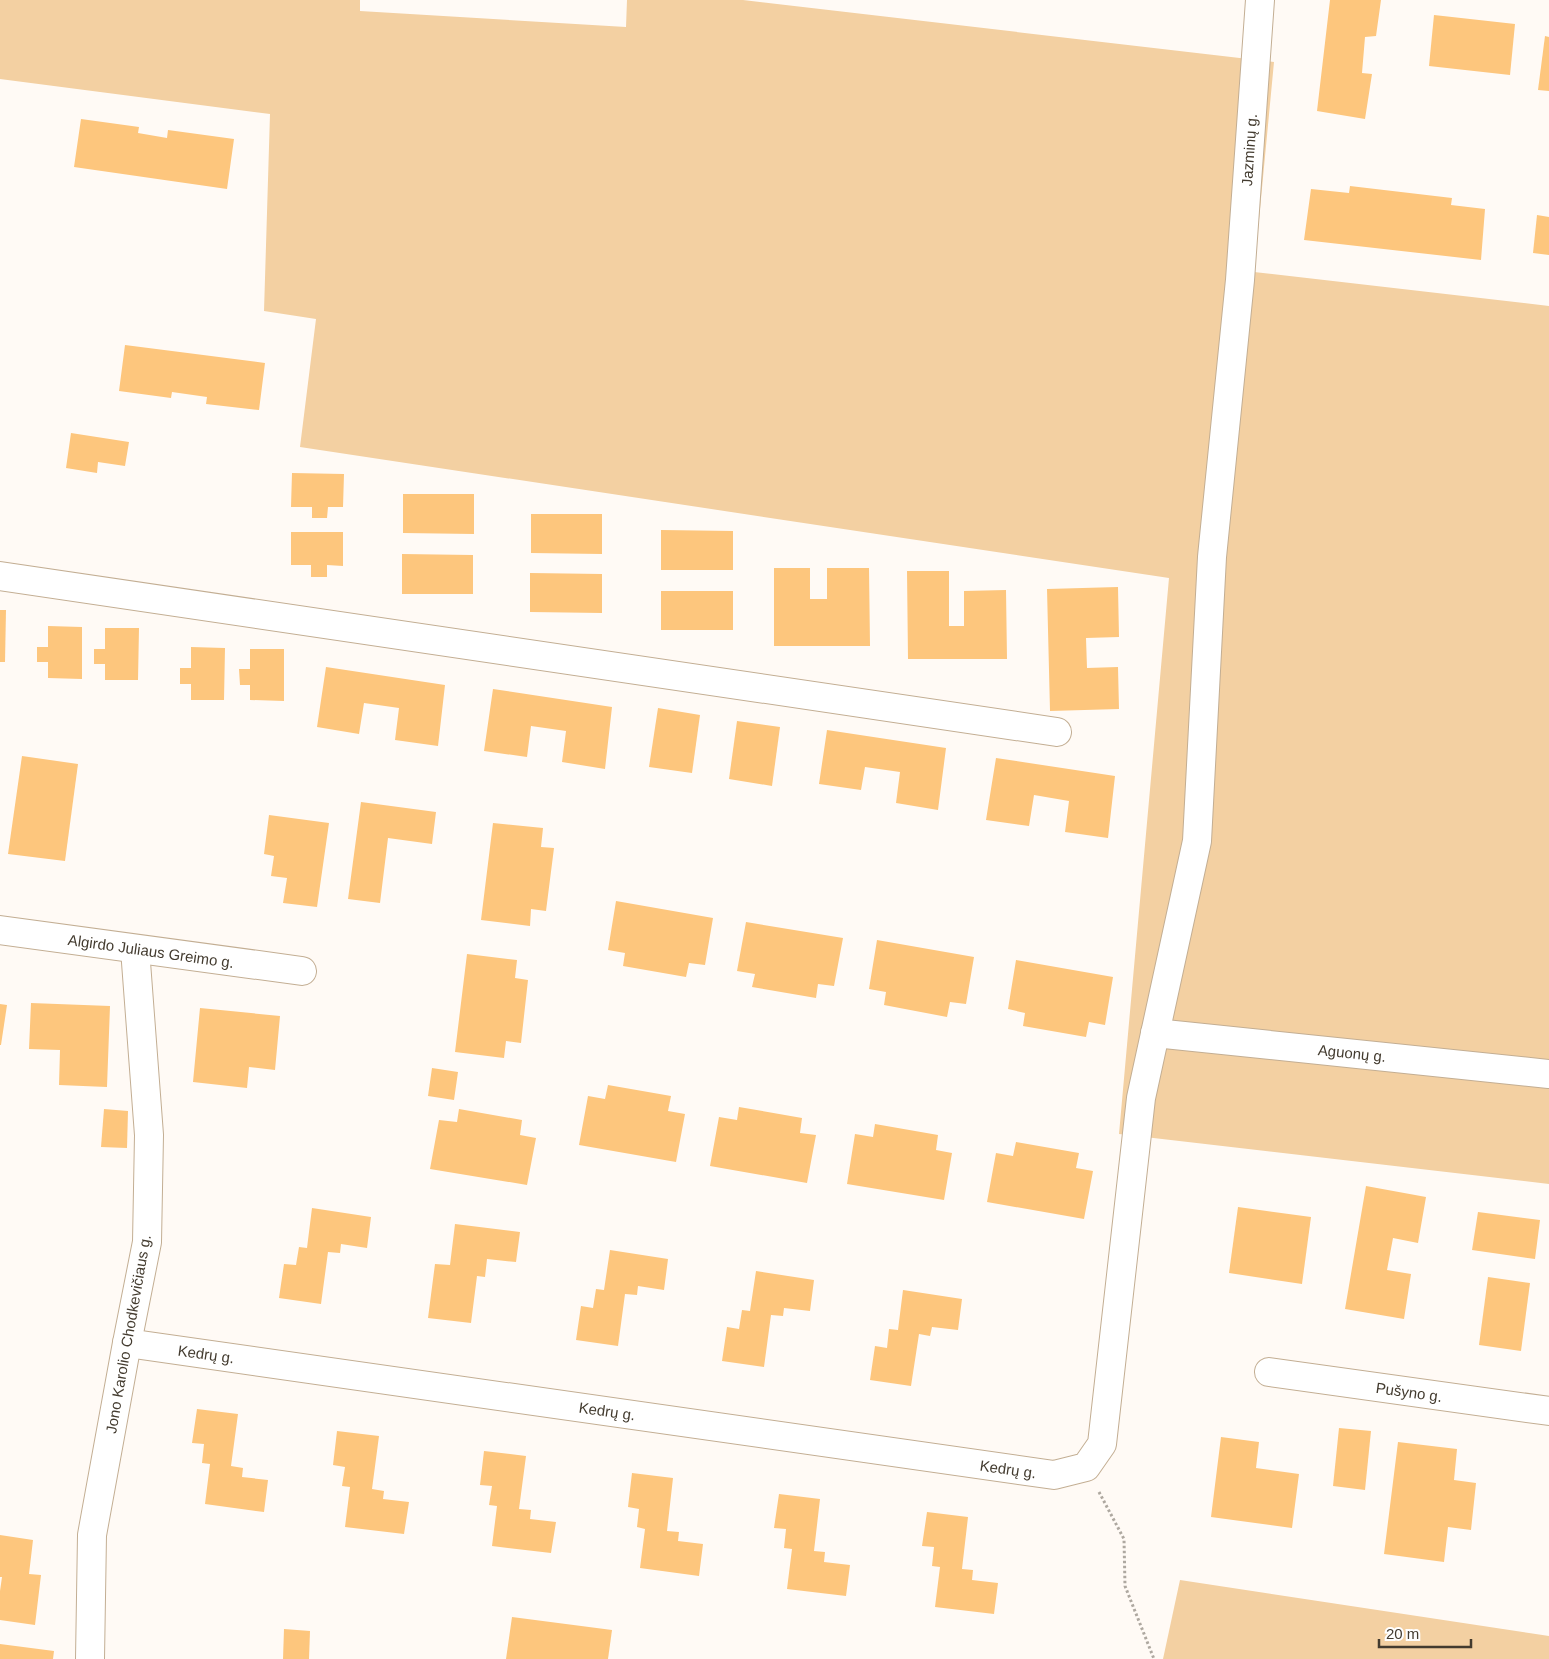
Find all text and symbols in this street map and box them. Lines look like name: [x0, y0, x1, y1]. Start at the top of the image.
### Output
street label: Jazminų g.: [1238, 113, 1260, 187]
street label: Algirdo Juliaus Greimo g.: [67, 931, 235, 971]
street label: Aguonų g.: [1317, 1041, 1387, 1065]
street label: Jono Karolio Chodkevičiaus g.: [102, 1233, 154, 1435]
street label: Kedrų g.: [177, 1342, 235, 1366]
street label: Pušyno g.: [1375, 1379, 1443, 1405]
street label: Kedrų g.: [578, 1399, 636, 1423]
street label: Kedrų g.: [979, 1457, 1037, 1481]
scale bar: [1379, 1616, 1472, 1648]
text: 20 m: [1386, 1625, 1419, 1642]

